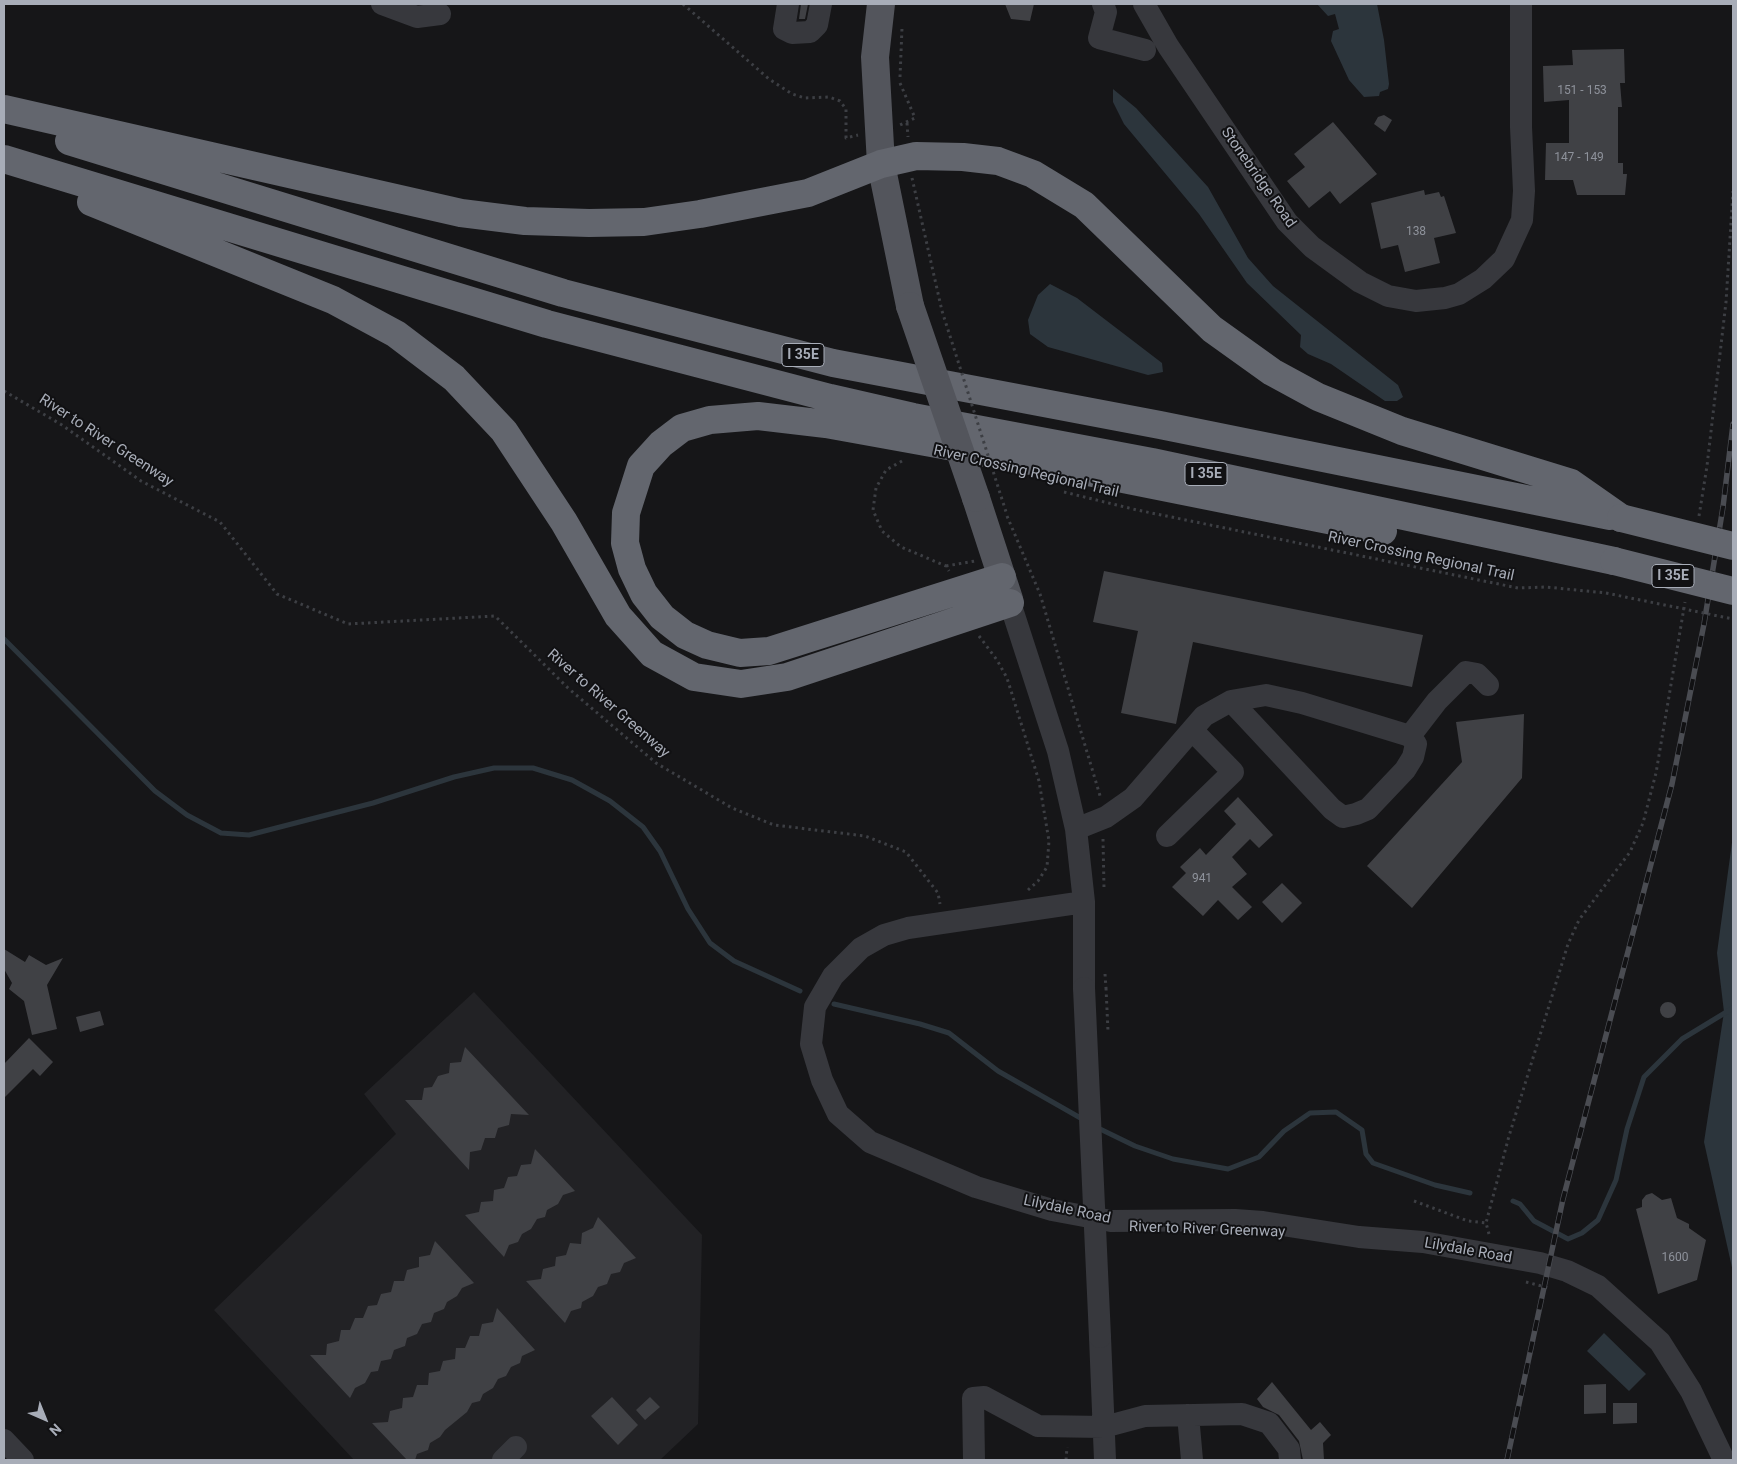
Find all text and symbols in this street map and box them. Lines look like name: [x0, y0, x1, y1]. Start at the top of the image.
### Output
house number: 151 - 153: [1557, 84, 1607, 98]
street label: Stonebridge Road: [1217, 124, 1299, 232]
house number: 147 - 149: [1554, 151, 1604, 165]
house number: 138: [1406, 225, 1426, 239]
road number: I 35E: [782, 344, 824, 366]
street label: River to River Greenway: [35, 391, 177, 491]
street label: River Crossing Regional Trail: [931, 442, 1121, 502]
road number: I 35E: [1185, 462, 1227, 486]
street label: River Crossing Regional Trail: [1326, 528, 1516, 586]
road number: I 35E: [1652, 564, 1694, 588]
street label: River to River Greenway: [543, 646, 673, 762]
house number: 941: [1192, 872, 1212, 886]
street label: Lilydale Road: [1022, 1192, 1112, 1228]
street label: River to River Greenway: [1129, 1218, 1285, 1242]
street label: Lilydale Road: [1423, 1234, 1513, 1268]
house number: 1600: [1662, 1251, 1688, 1265]
north arrow: [20, 1394, 70, 1444]
text: N: [46, 1421, 65, 1439]

